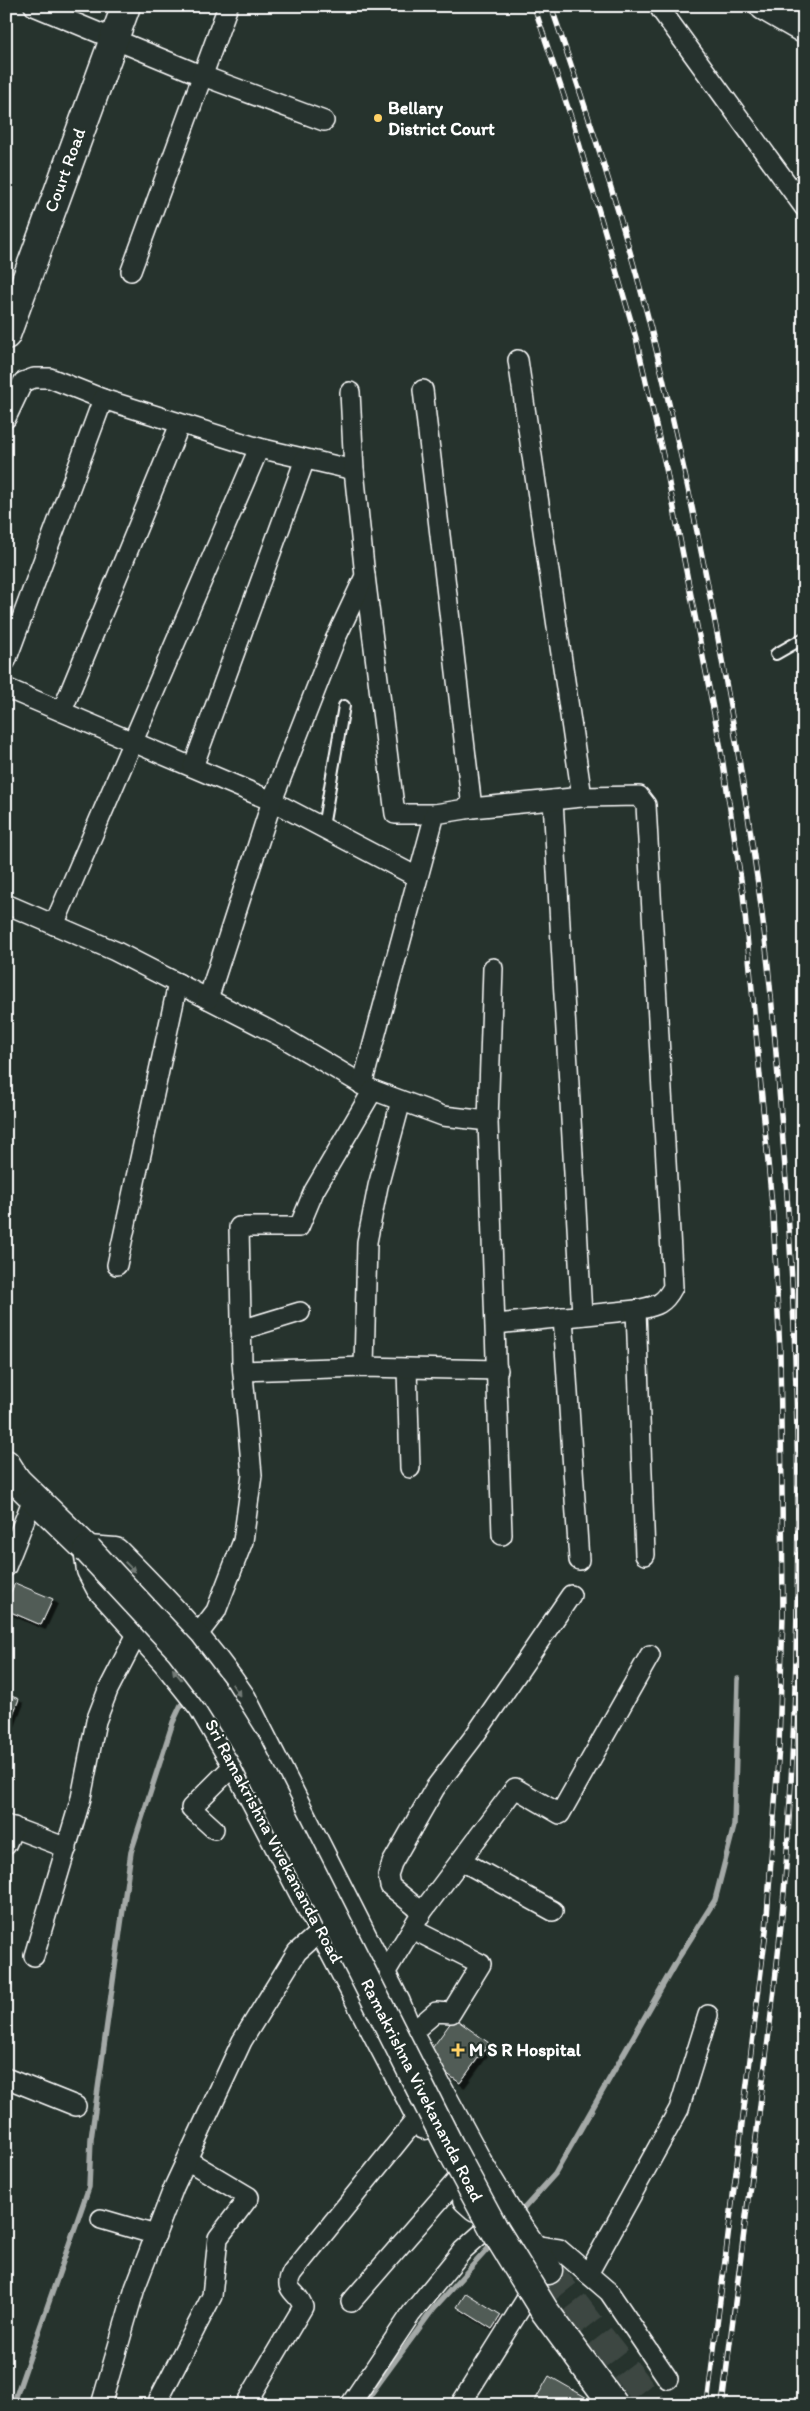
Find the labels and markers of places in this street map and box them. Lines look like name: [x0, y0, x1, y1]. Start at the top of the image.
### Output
place label: Bellary District Court: [388, 97, 495, 140]
marker: Bellary District Court: [372, 112, 384, 124]
place label: M S R Hospital: [469, 2039, 582, 2061]
marker: M S R Hospital: [451, 2043, 465, 2057]

